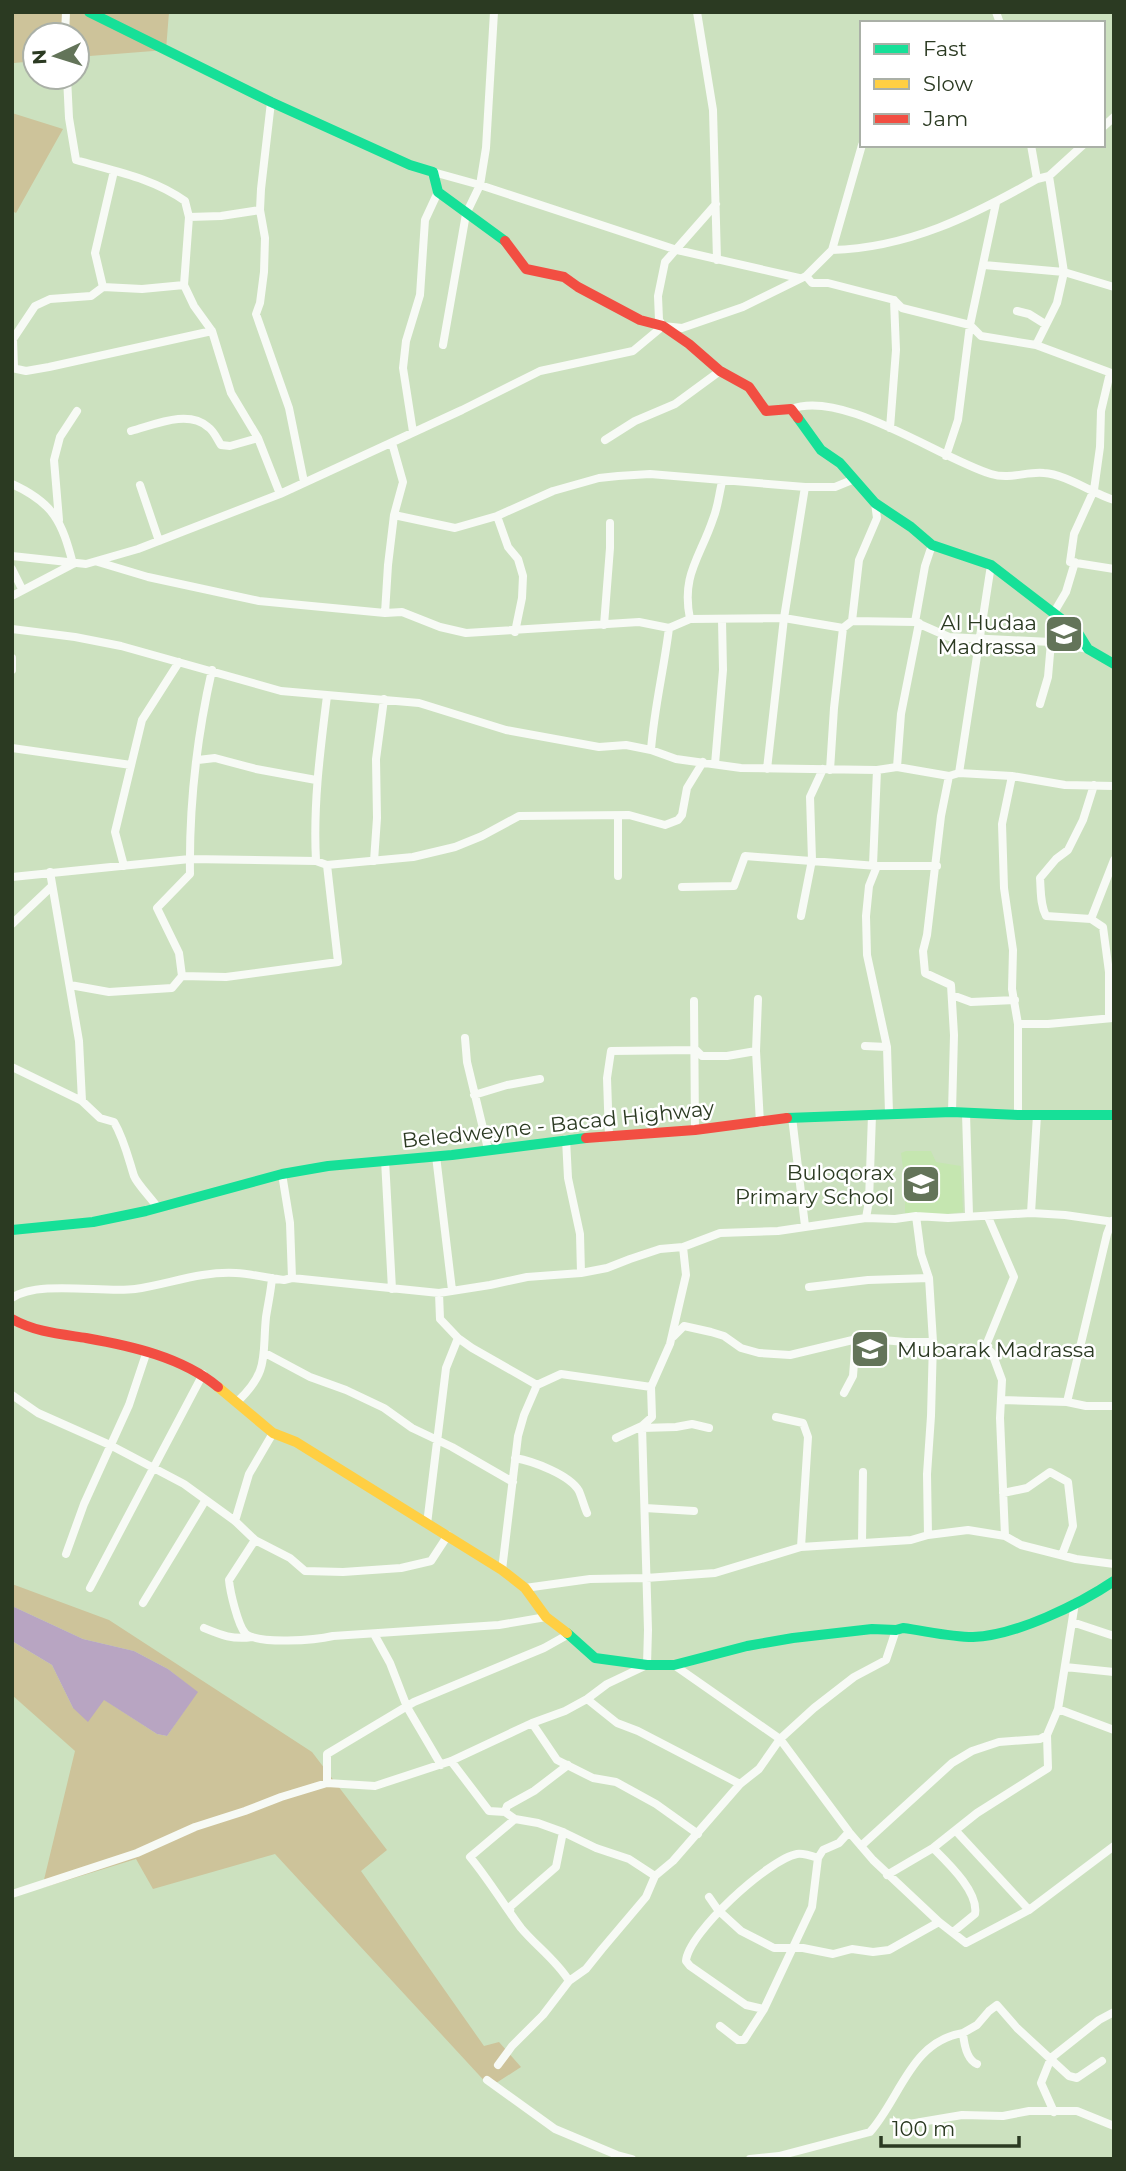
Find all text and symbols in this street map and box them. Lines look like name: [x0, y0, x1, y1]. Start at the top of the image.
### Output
north arrow: [21, 21, 91, 91]
legend: [860, 21, 1105, 147]
text: Fast: [923, 36, 967, 61]
text: N: [28, 49, 52, 66]
text: Slow: [923, 71, 973, 96]
text: Jam: [922, 106, 968, 131]
place label: Al Hudaa Madrassa: [937, 610, 1037, 659]
school or university icon: Al Hudaa Madrassa: [1043, 613, 1085, 655]
street label: Beledweyne - Bacad Highway: [401, 1095, 716, 1153]
place label: Buloqorax Primary School: [735, 1160, 894, 1209]
school or university icon: Buloqorax Primary School: [900, 1163, 942, 1205]
school or university icon: Mubarak Madrassa: [849, 1328, 891, 1370]
place label: Mubarak Madrassa: [897, 1337, 1095, 1362]
scale bar: [881, 2104, 1019, 2148]
text: 100 m: [892, 2116, 955, 2141]

